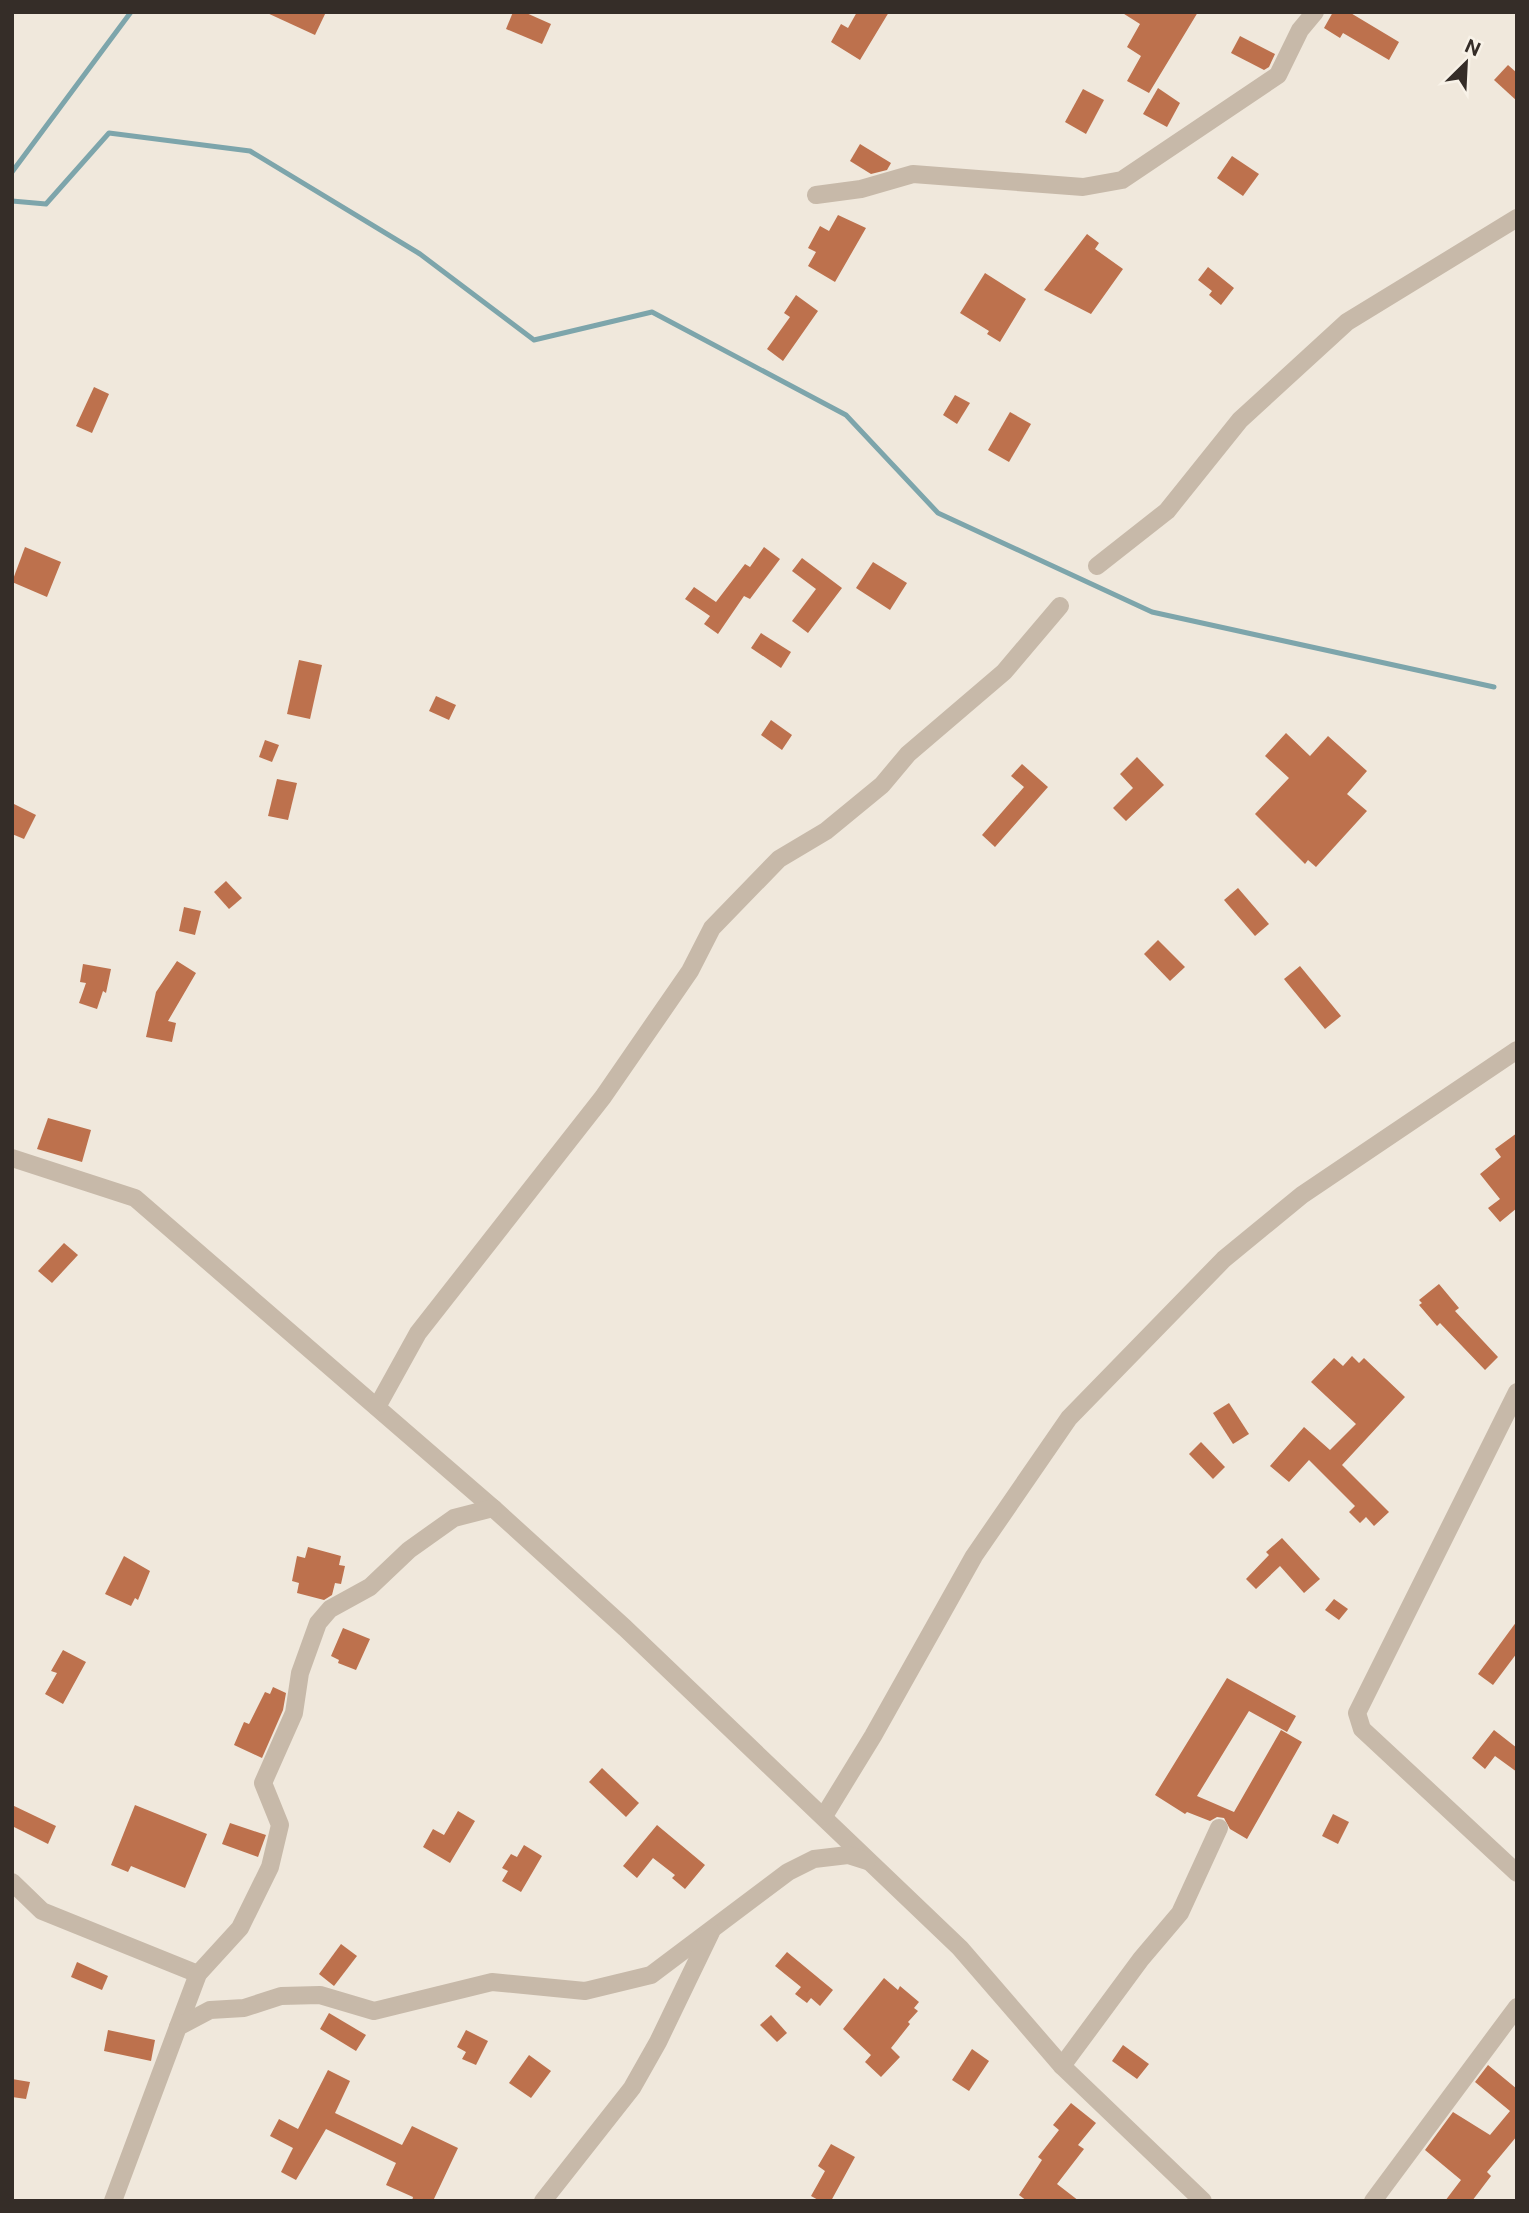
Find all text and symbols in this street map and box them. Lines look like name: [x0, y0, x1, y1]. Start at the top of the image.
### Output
north arrow: [1431, 28, 1501, 98]
text: N: [1462, 34, 1484, 61]

